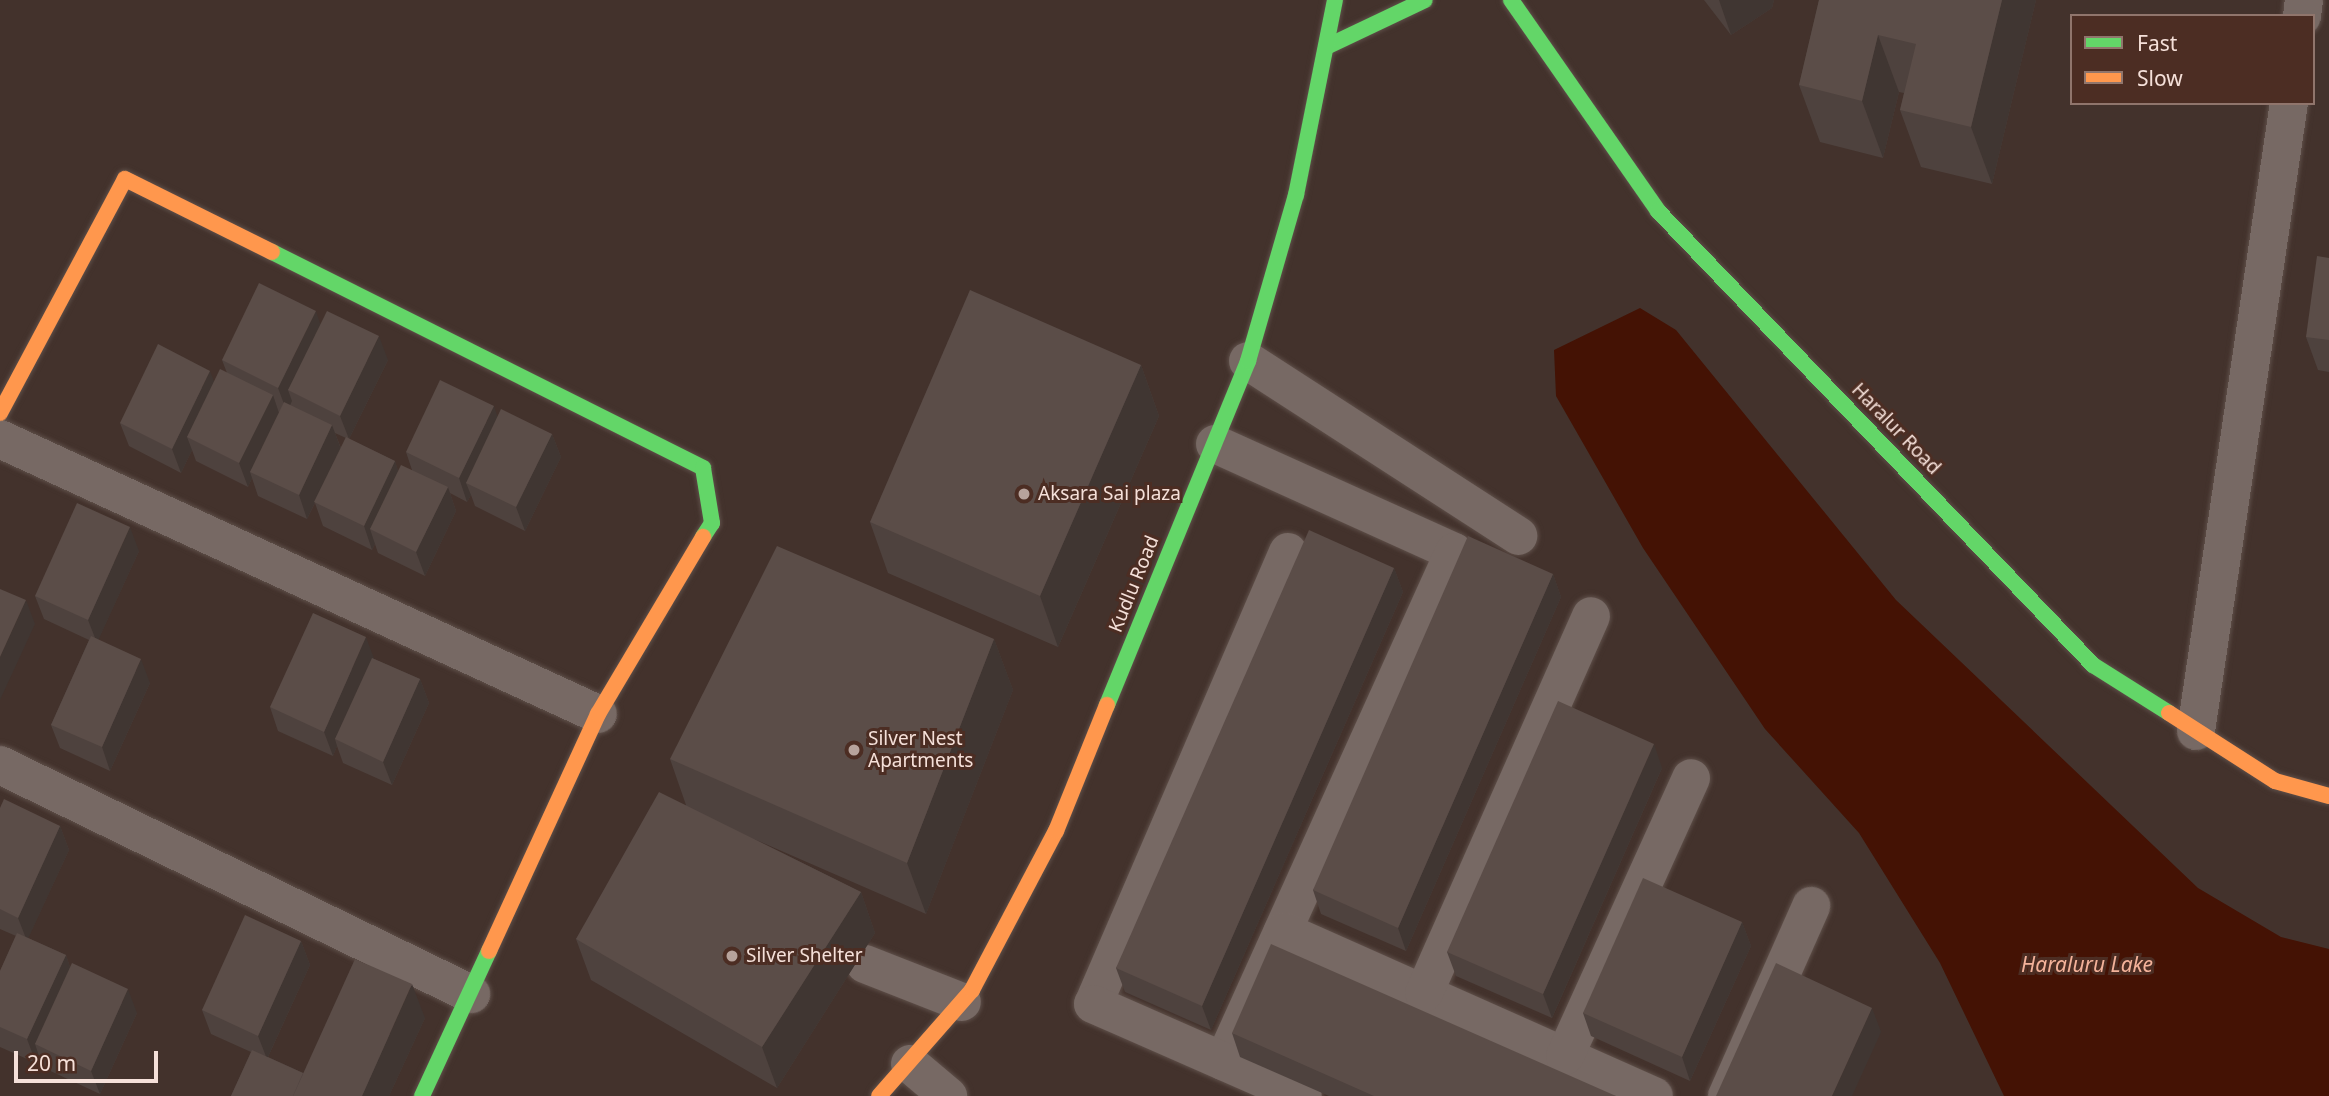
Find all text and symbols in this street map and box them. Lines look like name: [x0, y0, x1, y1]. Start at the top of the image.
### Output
legend: [2070, 14, 2315, 105]
text: Fast: [2137, 29, 2177, 57]
text: Slow: [2137, 64, 2183, 92]
street label: Haralur Road: [1847, 379, 1945, 479]
place label: Aksara Sai plaza: [1038, 483, 1181, 505]
marker: Aksara Sai plaza: [1016, 486, 1032, 502]
street label: Kudlu Road: [1104, 532, 1164, 636]
place label: Silver Nest Apartments: [868, 728, 973, 772]
marker: Silver Nest Apartments: [846, 742, 862, 758]
place label: Silver Shelter: [746, 945, 863, 967]
marker: Silver Shelter: [724, 948, 740, 964]
water label: Haraluru Lake: [2021, 951, 2153, 977]
scale bar: [18, 1036, 161, 1080]
text: 20 m: [27, 1049, 76, 1077]

